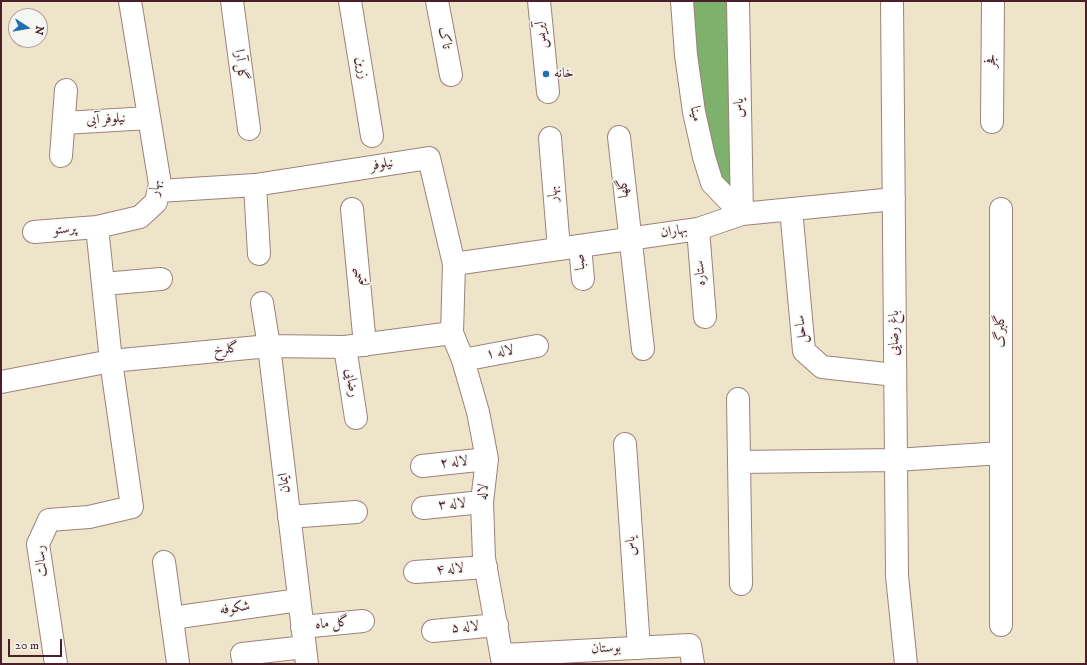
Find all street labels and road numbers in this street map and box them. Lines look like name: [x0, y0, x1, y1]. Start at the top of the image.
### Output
street label: آیریس: [532, 21, 552, 49]
street label: تاک: [434, 25, 454, 51]
street label: گل آرا: [230, 48, 250, 82]
street label: فجر: [983, 54, 1001, 68]
street label: زرین: [351, 56, 371, 80]
street label: یاس: [731, 98, 749, 118]
street label: مینا: [685, 105, 705, 123]
street label: نیلوفر آبی: [86, 111, 126, 129]
street label: نیلوفر: [369, 155, 395, 175]
street label: گلها: [615, 177, 633, 199]
street label: بهار: [147, 179, 165, 197]
street label: بهار: [545, 185, 563, 203]
street label: پرستو: [53, 221, 77, 239]
street label: بهاران: [659, 222, 689, 242]
street label: صبا: [572, 253, 590, 271]
street label: ستاره: [692, 260, 710, 286]
street label: صمیم: [349, 267, 367, 287]
street label: باغ رضایی: [887, 310, 903, 356]
street label: ساحل: [792, 314, 812, 344]
street label: گلبرگ: [993, 314, 1009, 348]
street label: گلرخ: [213, 341, 239, 359]
street label: لاله ۱: [485, 342, 515, 364]
street label: رضایی: [340, 367, 362, 399]
street label: لاله ۲: [439, 453, 469, 473]
street label: ایمان: [275, 472, 295, 494]
street label: لاله: [475, 483, 493, 501]
street label: لاله ۳: [437, 495, 467, 515]
street label: یاس: [623, 536, 641, 556]
street label: رسالت: [32, 545, 52, 577]
street label: لاله ۴: [435, 560, 465, 580]
street label: شکوفه: [219, 599, 251, 619]
street label: گل ماه: [315, 614, 349, 634]
street label: لاله ۵: [450, 618, 480, 638]
street label: بوستان: [591, 640, 621, 658]

